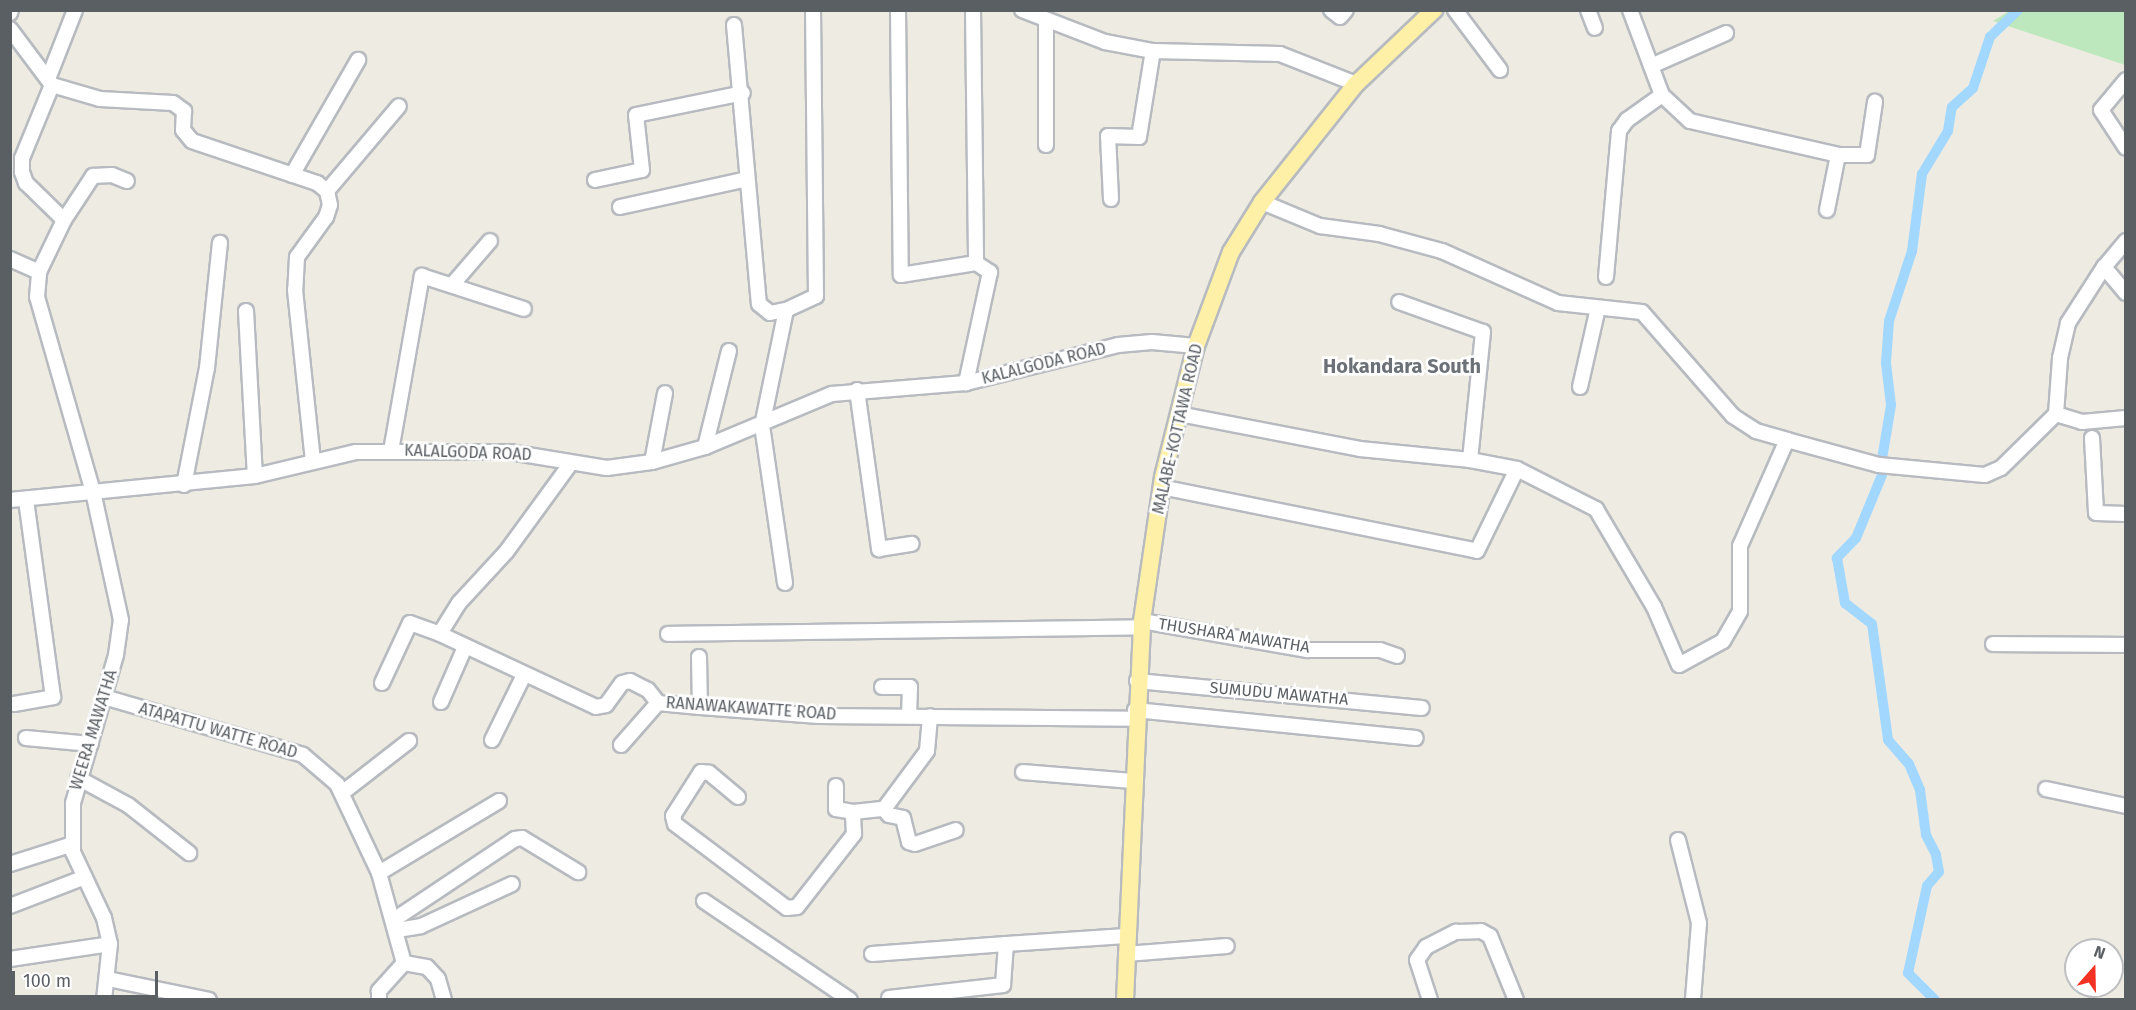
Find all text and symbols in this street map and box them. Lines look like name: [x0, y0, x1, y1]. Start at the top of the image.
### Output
street label: KALALGODA ROAD: [980, 339, 1108, 389]
street label: MALABE-KOTTAWA ROAD: [1149, 342, 1207, 516]
district label: Hokandara South: [1323, 354, 1481, 378]
street label: KALALGODA ROAD: [404, 441, 532, 465]
street label: THUSHARA MAWATHA: [1157, 615, 1311, 657]
street label: WEERA MAWATHA: [67, 667, 121, 793]
street label: SUMUDU MAWATHA: [1209, 678, 1349, 710]
street label: RANAWAKAWATTE ROAD: [665, 693, 837, 725]
street label: ATAPATTU WATTE ROAD: [137, 699, 299, 763]
north arrow: [2064, 938, 2124, 998]
text: N: [2091, 942, 2108, 963]
scale bar: [15, 959, 160, 997]
text: 100 m: [23, 970, 71, 992]

